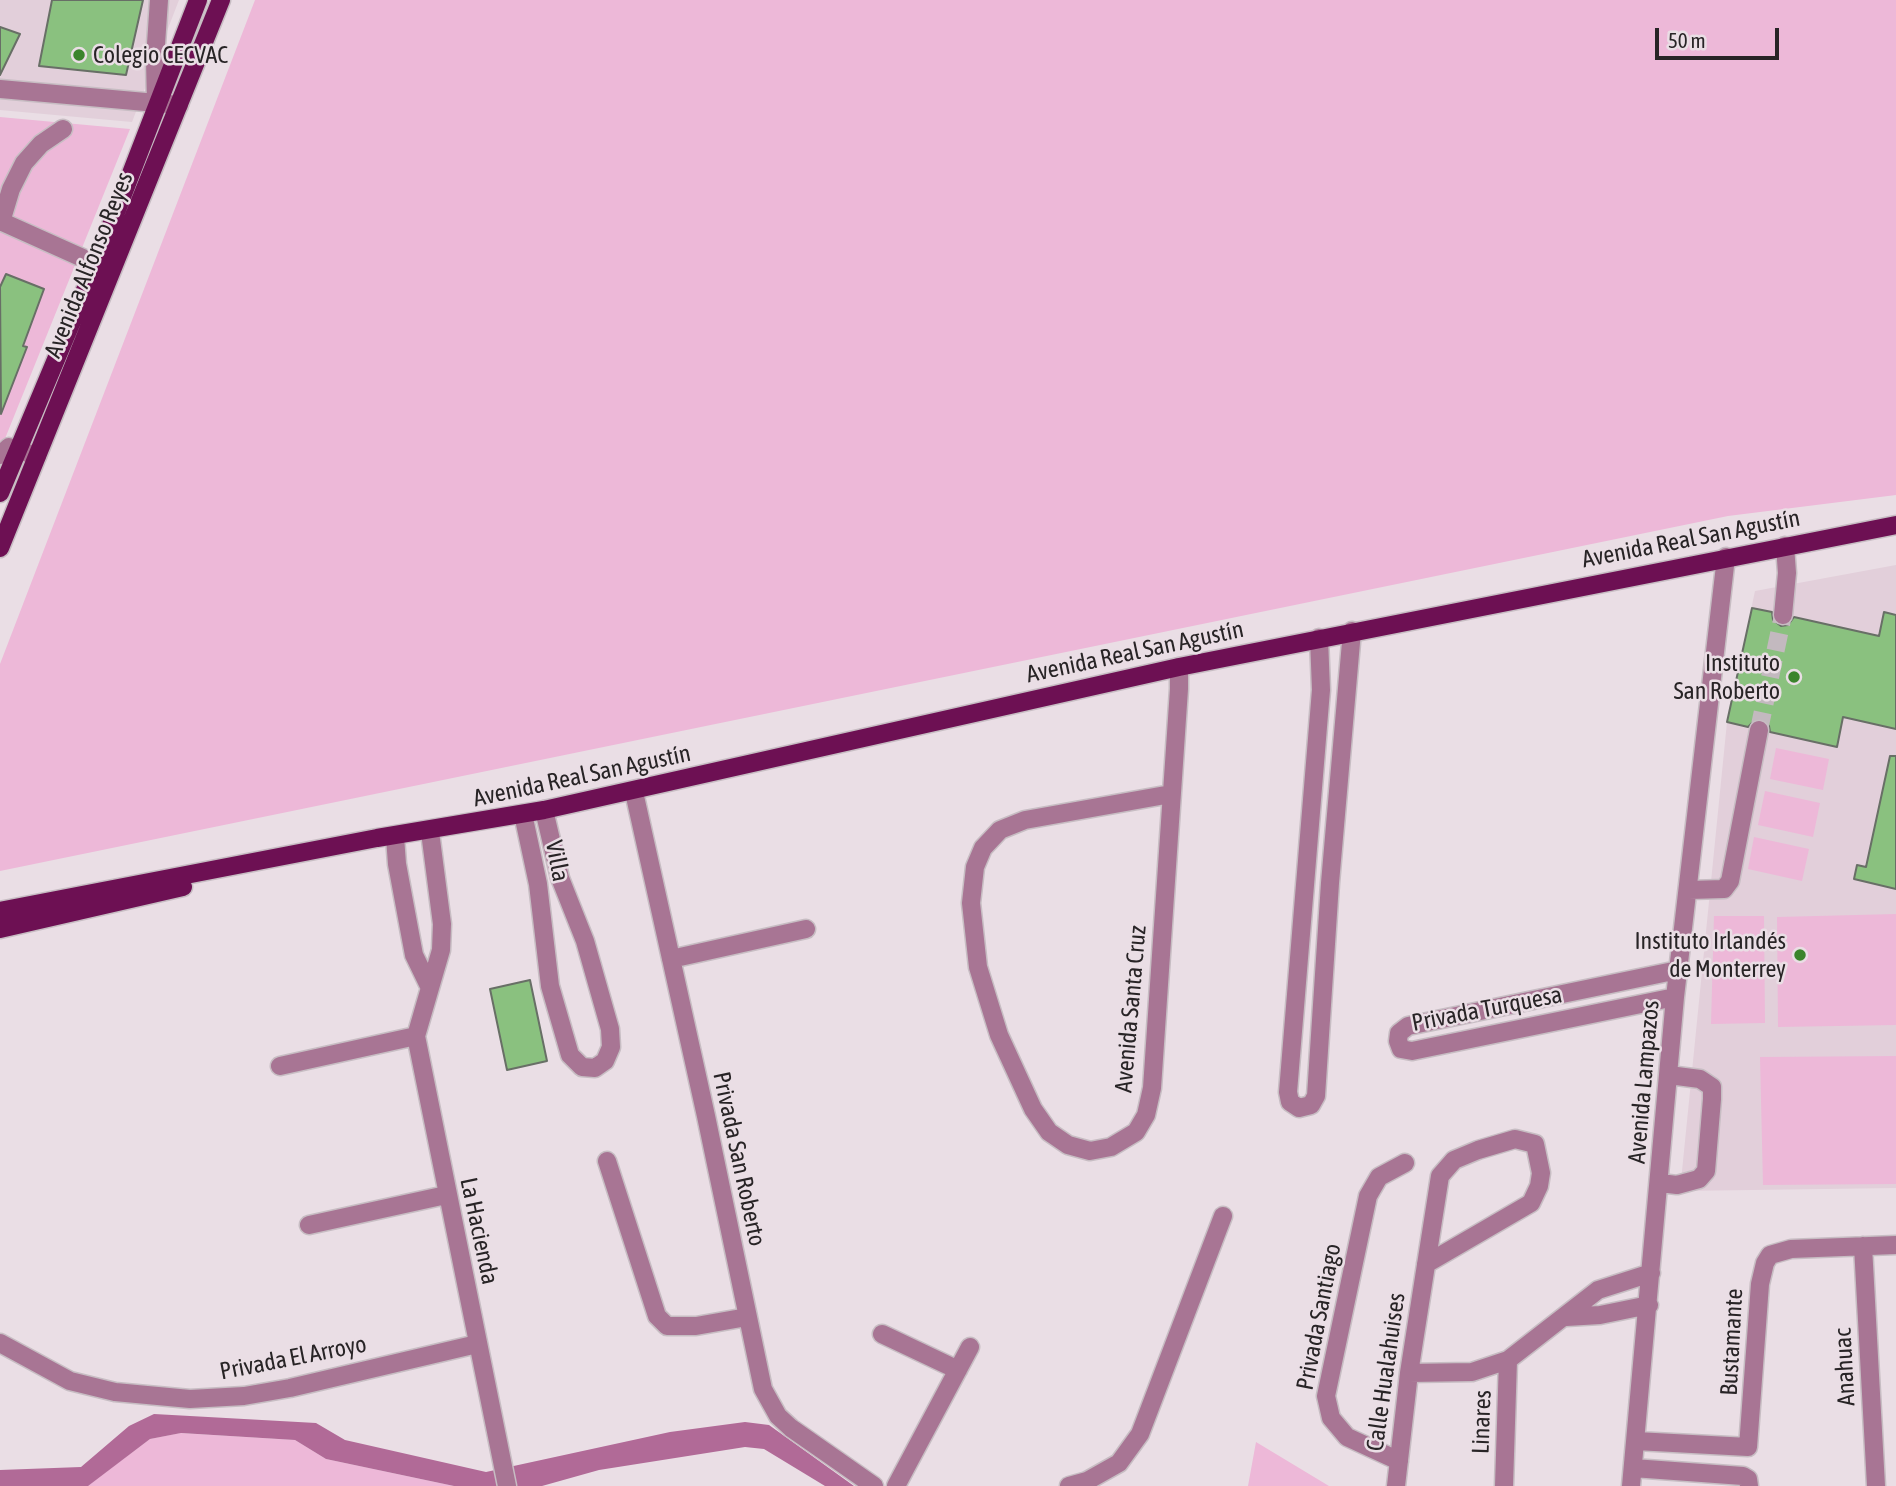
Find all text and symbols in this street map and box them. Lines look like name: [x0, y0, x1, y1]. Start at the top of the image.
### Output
scale bar: [1658, 14, 1782, 58]
text: 50 m: [1668, 28, 1706, 52]
place label: Colegio CECVAC: [93, 41, 228, 69]
marker: Colegio CECVAC: [71, 47, 87, 63]
street label: Avenida Alfonso Reyes: [39, 168, 139, 362]
street label: Avenida Real San Agustín: [1580, 504, 1802, 574]
street label: Avenida Real San Agustín: [1024, 615, 1246, 689]
place label: Instituto San Roberto: [1673, 649, 1780, 705]
marker: Instituto San Roberto: [1786, 669, 1802, 685]
street label: Avenida Real San Agustín: [471, 739, 693, 813]
street label: Villa: [539, 838, 575, 884]
street label: Avenida Santa Cruz: [1109, 924, 1153, 1094]
place label: Instituto Irlandés de Monterrey: [1634, 927, 1786, 983]
marker: Instituto Irlandés de Monterrey: [1792, 947, 1808, 963]
street label: Privada Turquesa: [1409, 980, 1565, 1038]
street label: Avenida Lampazos: [1623, 999, 1665, 1165]
street label: Privada San Roberto: [706, 1069, 772, 1249]
street label: La Hacienda: [454, 1175, 504, 1287]
street label: Privada Santiago: [1291, 1241, 1347, 1393]
street label: Bustamante: [1715, 1288, 1749, 1396]
street label: Calle Hualahuises: [1361, 1291, 1411, 1453]
street label: Anahuac: [1829, 1327, 1861, 1407]
street label: Privada El Arroyo: [217, 1330, 369, 1386]
street label: Linares: [1466, 1389, 1498, 1455]

